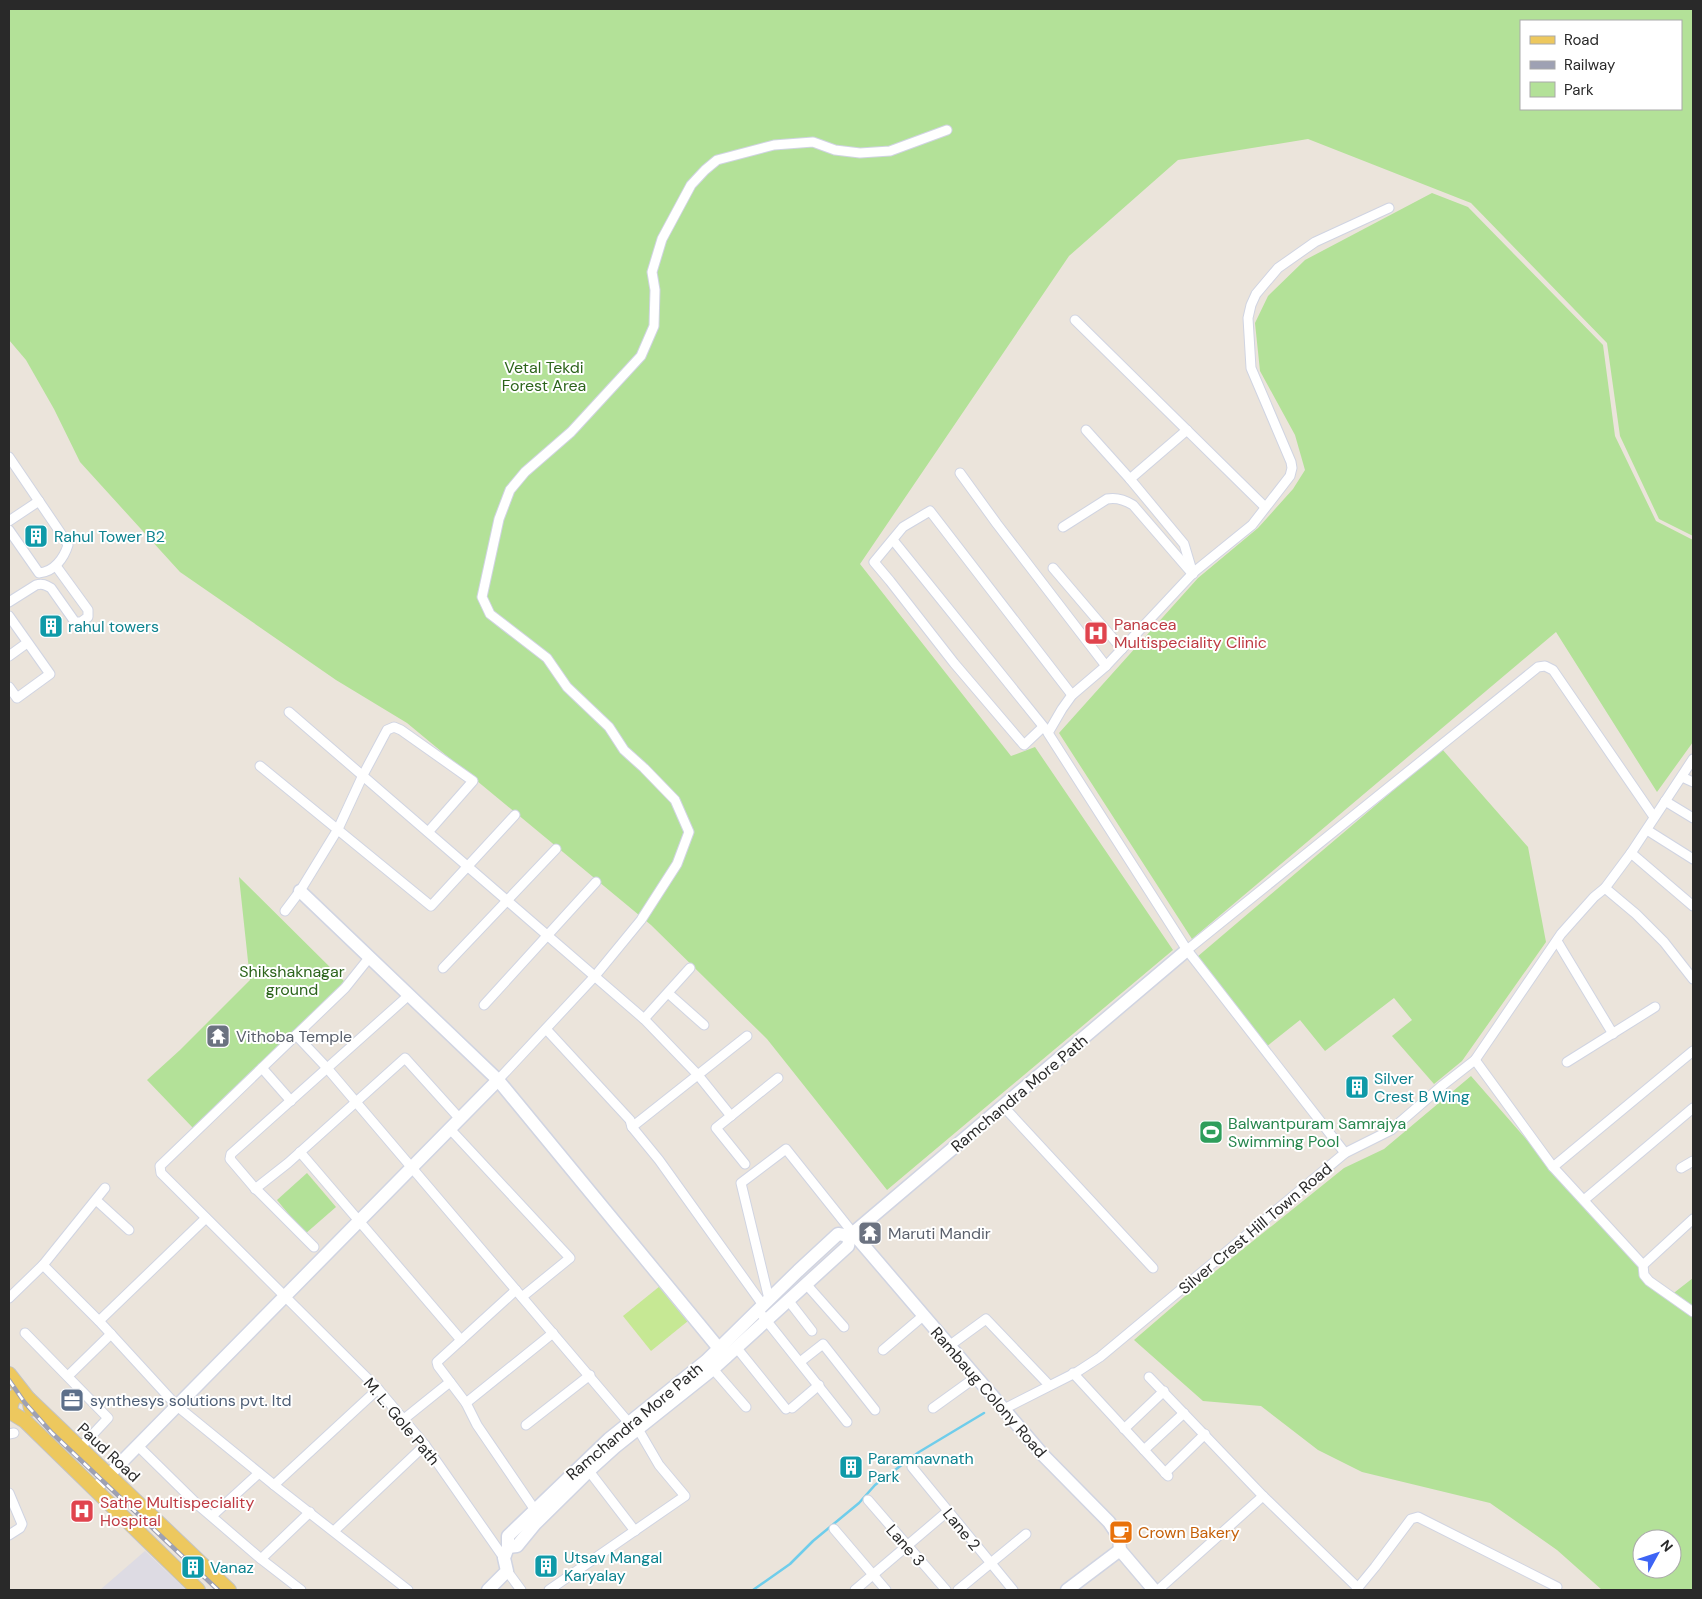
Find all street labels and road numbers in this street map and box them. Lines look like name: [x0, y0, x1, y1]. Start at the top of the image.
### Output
street label: Ramchandra More Path: [947, 1030, 1092, 1157]
street label: Silver Crest Hill Town Road: [1174, 1158, 1336, 1299]
street label: Rambaug Colony Road: [926, 1323, 1051, 1462]
street label: Ramchandra More Path: [562, 1358, 707, 1485]
street label: M. L. Gole Path: [359, 1373, 444, 1469]
street label: Paud Road: [73, 1418, 144, 1487]
street label: Lane 2: [938, 1504, 985, 1555]
street label: Lane 3: [882, 1520, 930, 1571]

